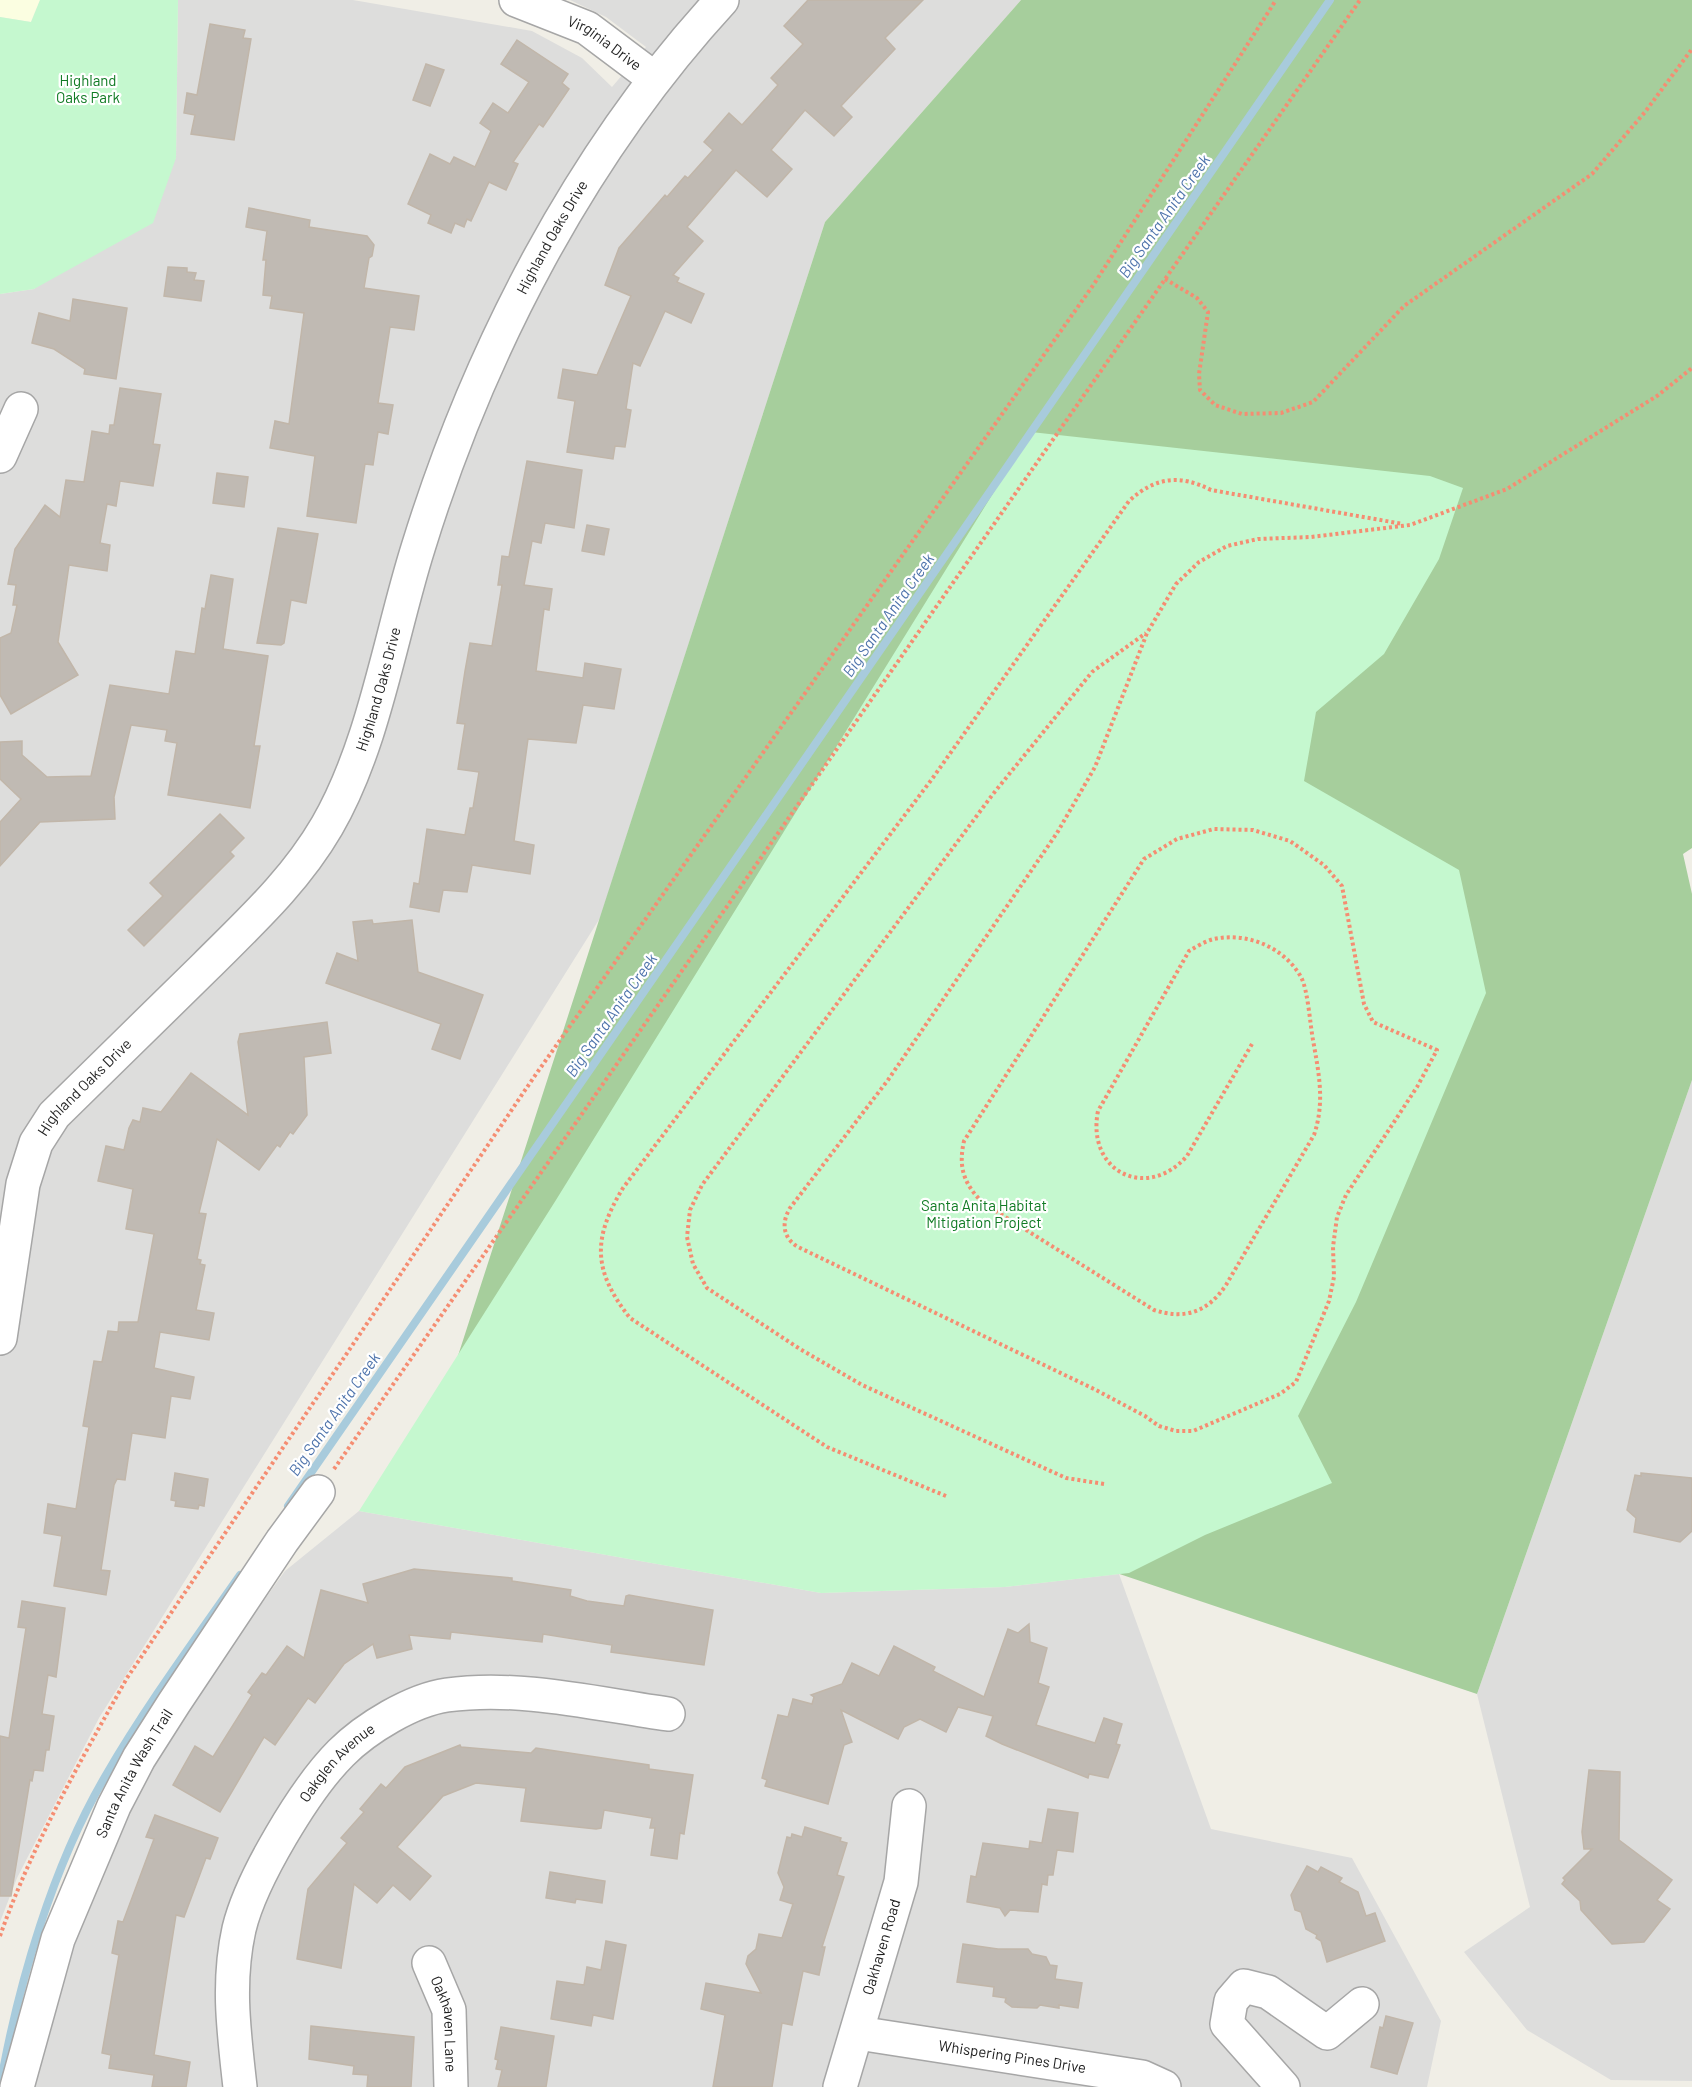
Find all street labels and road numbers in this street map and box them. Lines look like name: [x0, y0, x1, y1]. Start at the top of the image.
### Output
street label: Virginia Drive: [565, 11, 645, 74]
street label: Highland Oaks Drive: [512, 176, 591, 297]
street label: Highland Oaks Drive: [351, 625, 404, 754]
street label: Highland Oaks Drive: [33, 1034, 135, 1139]
street label: Santa Anita Wash Trail: [92, 1705, 176, 1841]
street label: Oakglen Avenue: [295, 1719, 378, 1805]
street label: Oakhaven Road: [858, 1897, 903, 1997]
street label: Oakhaven Lane: [427, 1973, 461, 2072]
street label: Whispering Pines Drive: [937, 2036, 1087, 2076]

